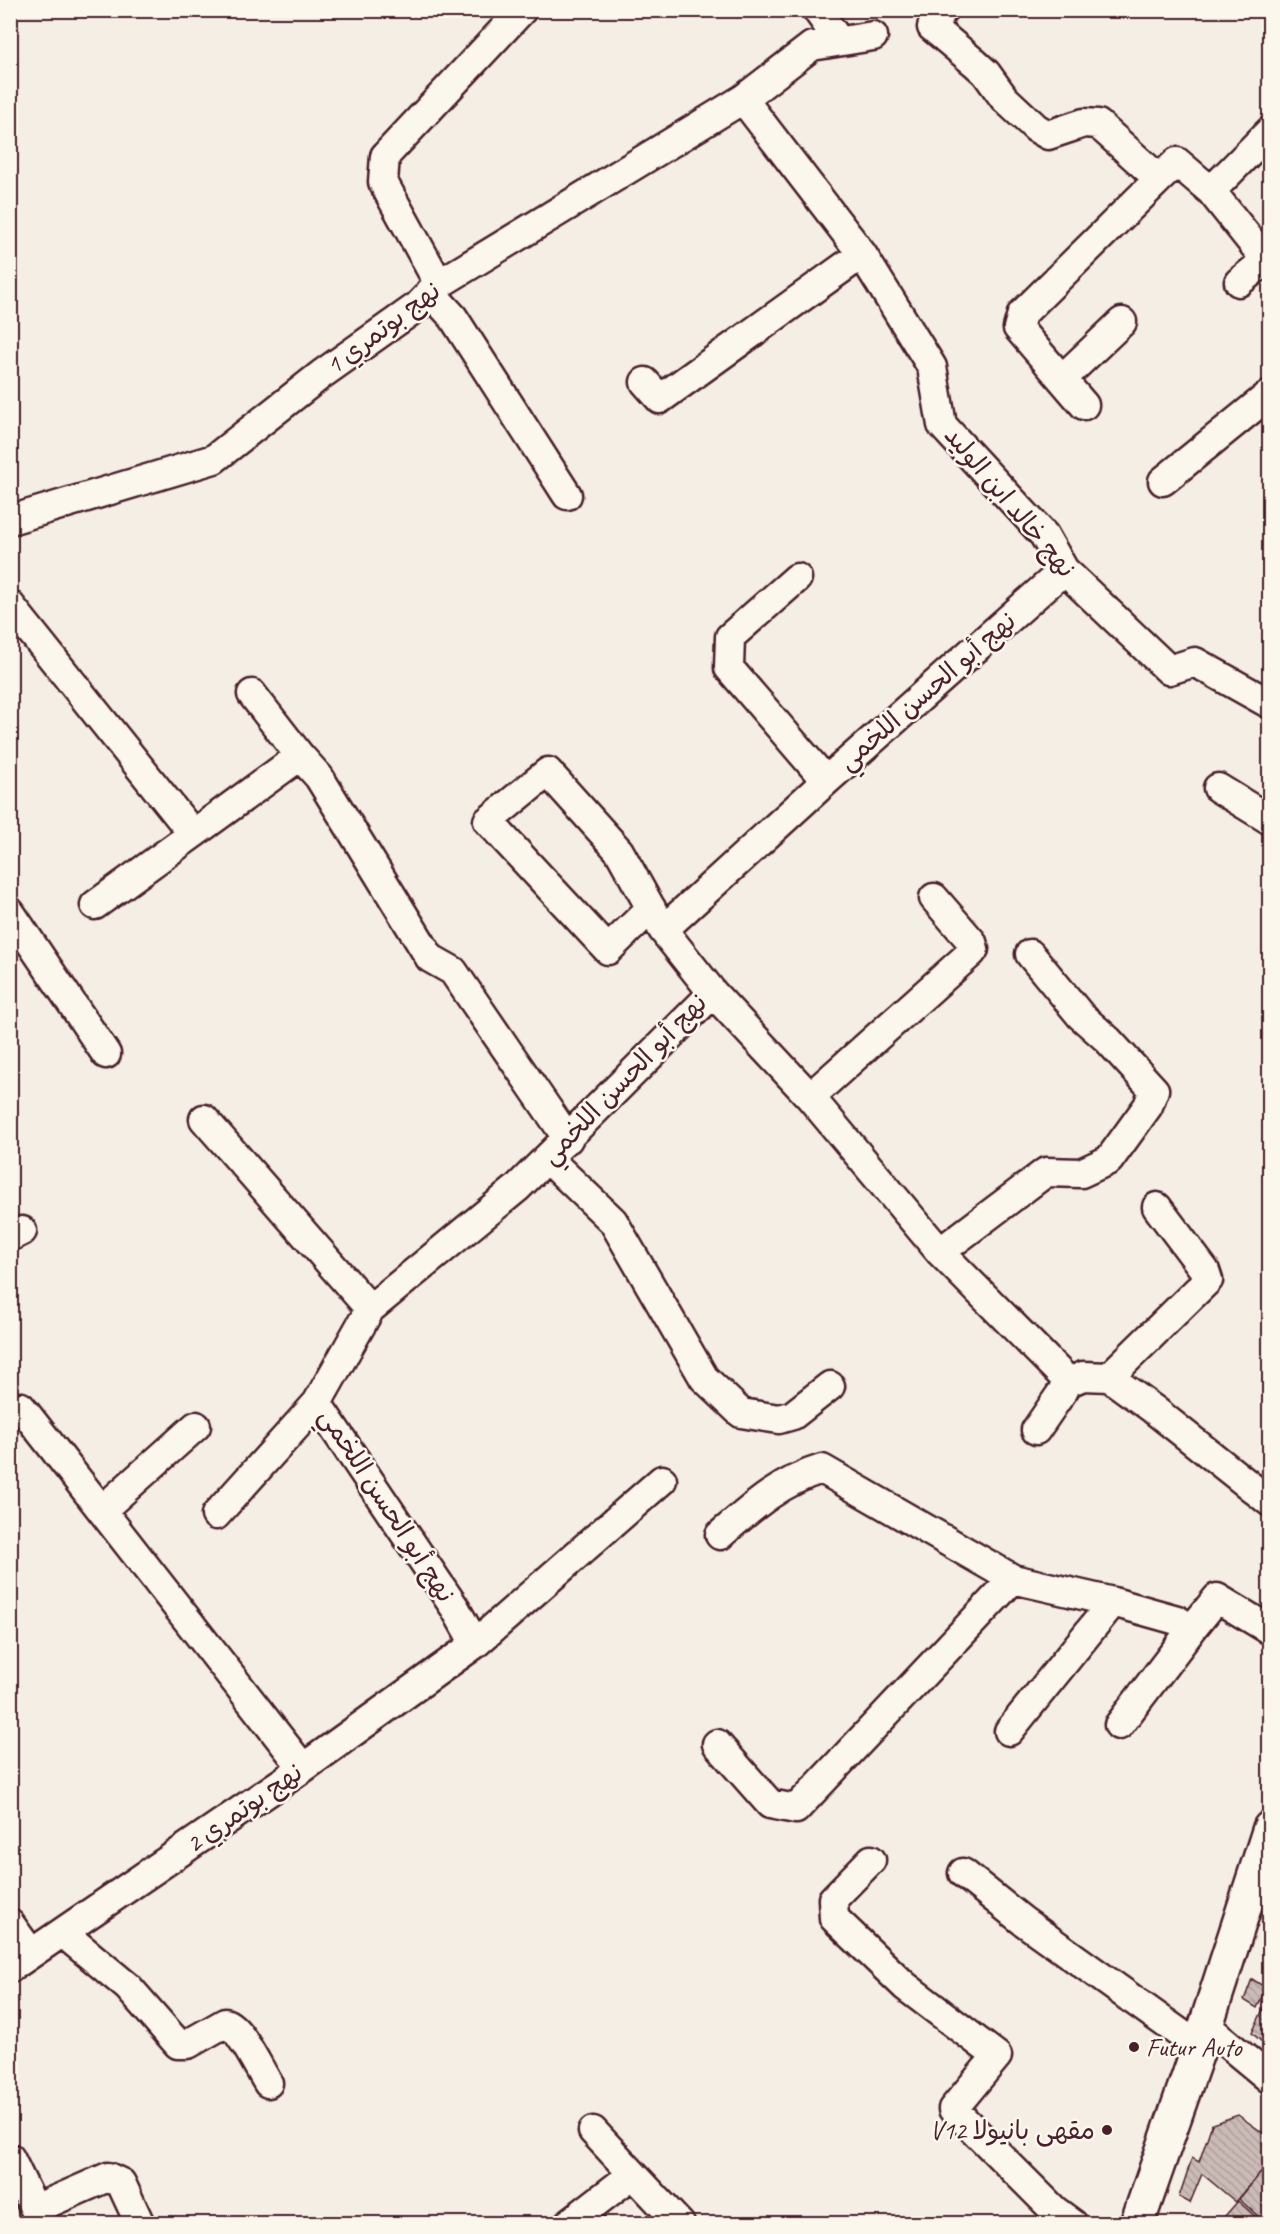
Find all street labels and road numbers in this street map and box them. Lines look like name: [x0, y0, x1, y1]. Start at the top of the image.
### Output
street label: نهج بوتمري 1: [319, 274, 448, 384]
street label: نهج خالد ابن الوليد: [936, 420, 1083, 585]
street label: نهج أبو الحسن اللخمي: [831, 605, 1027, 782]
street label: نهج أبو الحسن اللخمي: [534, 986, 719, 1176]
street label: نهج أبو الحسن اللخمي: [307, 1401, 462, 1612]
street label: نهج بوتمري 2: [179, 1756, 310, 1862]

